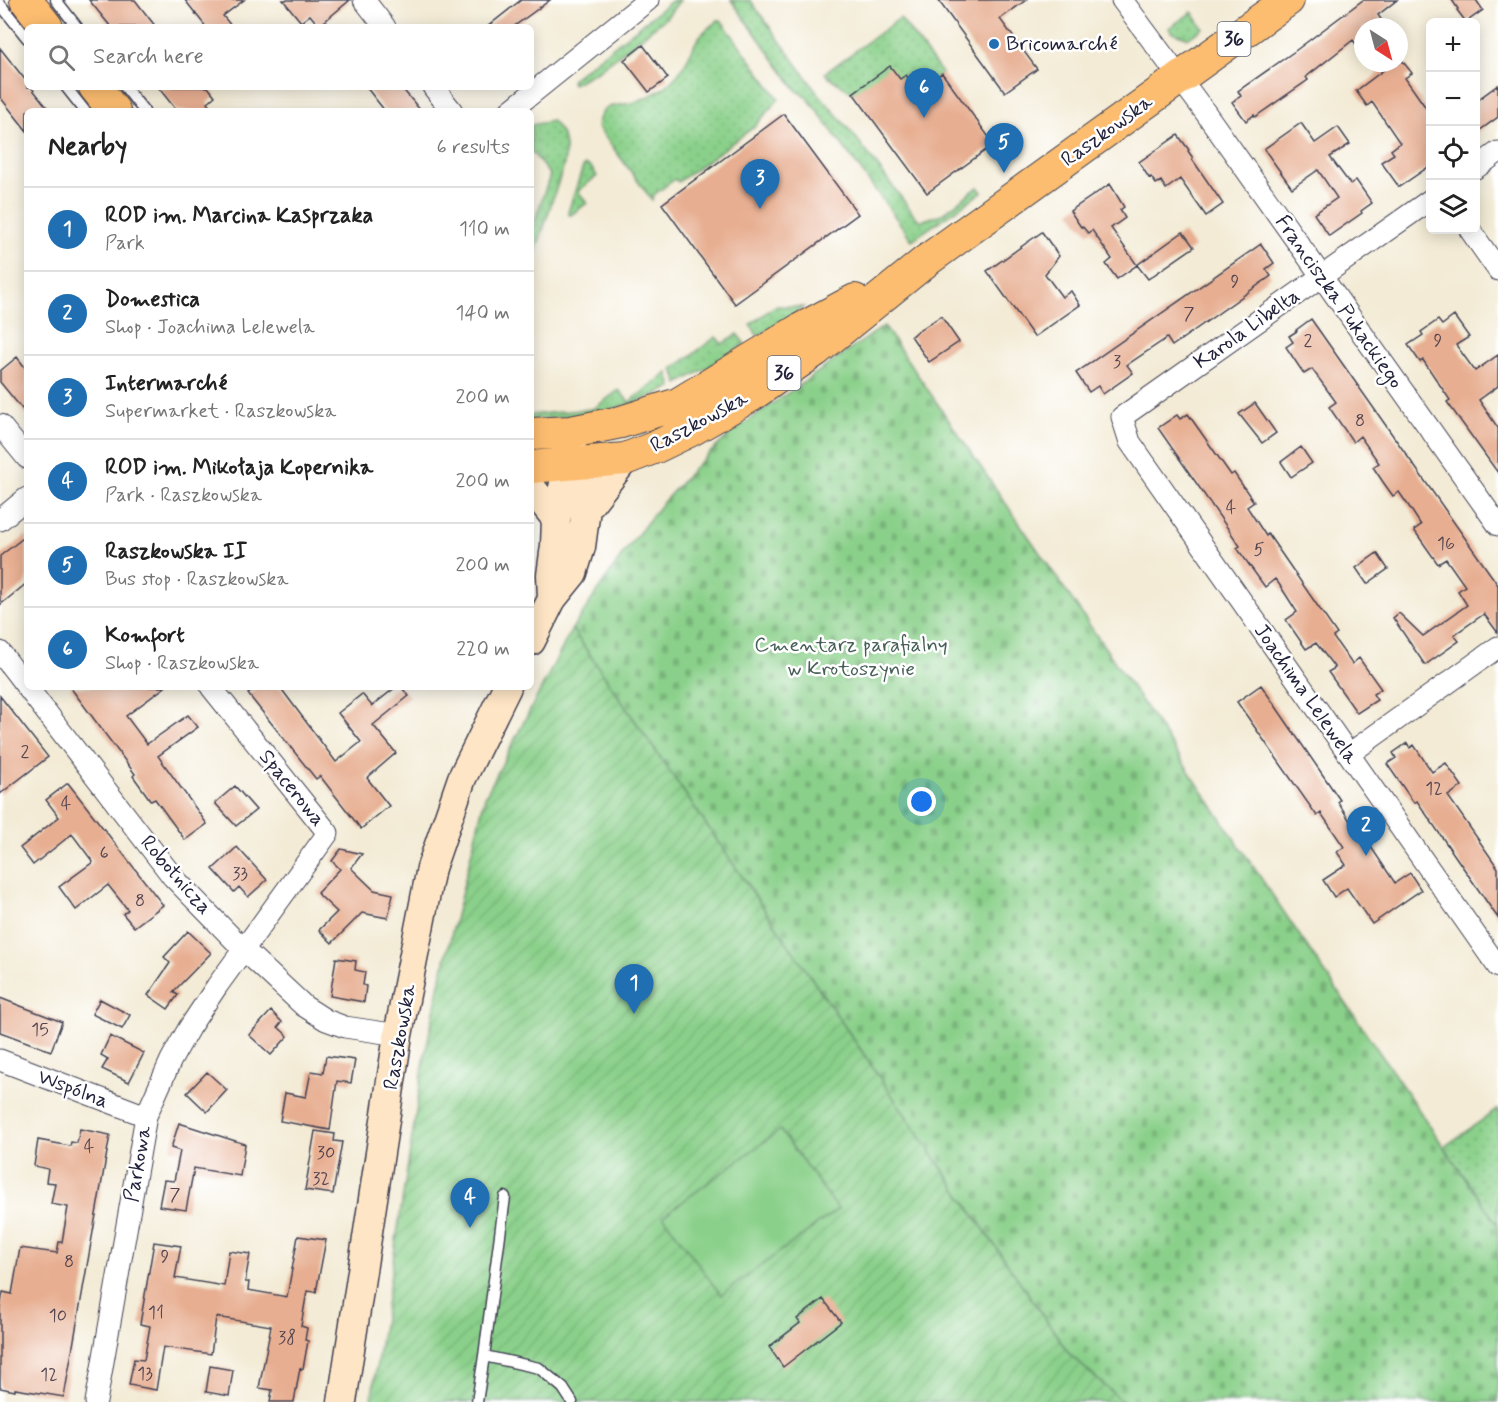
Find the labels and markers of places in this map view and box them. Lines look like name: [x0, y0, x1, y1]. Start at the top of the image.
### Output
place label: Bricomarché: [1006, 30, 1118, 58]
marker: Bricomarché: [987, 37, 1001, 51]
pin: 6: [904, 68, 944, 118]
pin: 5: [984, 124, 1024, 173]
pin: 3: [740, 160, 780, 209]
pin: 2: [1346, 806, 1386, 856]
pin: 1: [614, 964, 654, 1014]
pin: 4: [450, 1178, 490, 1228]

